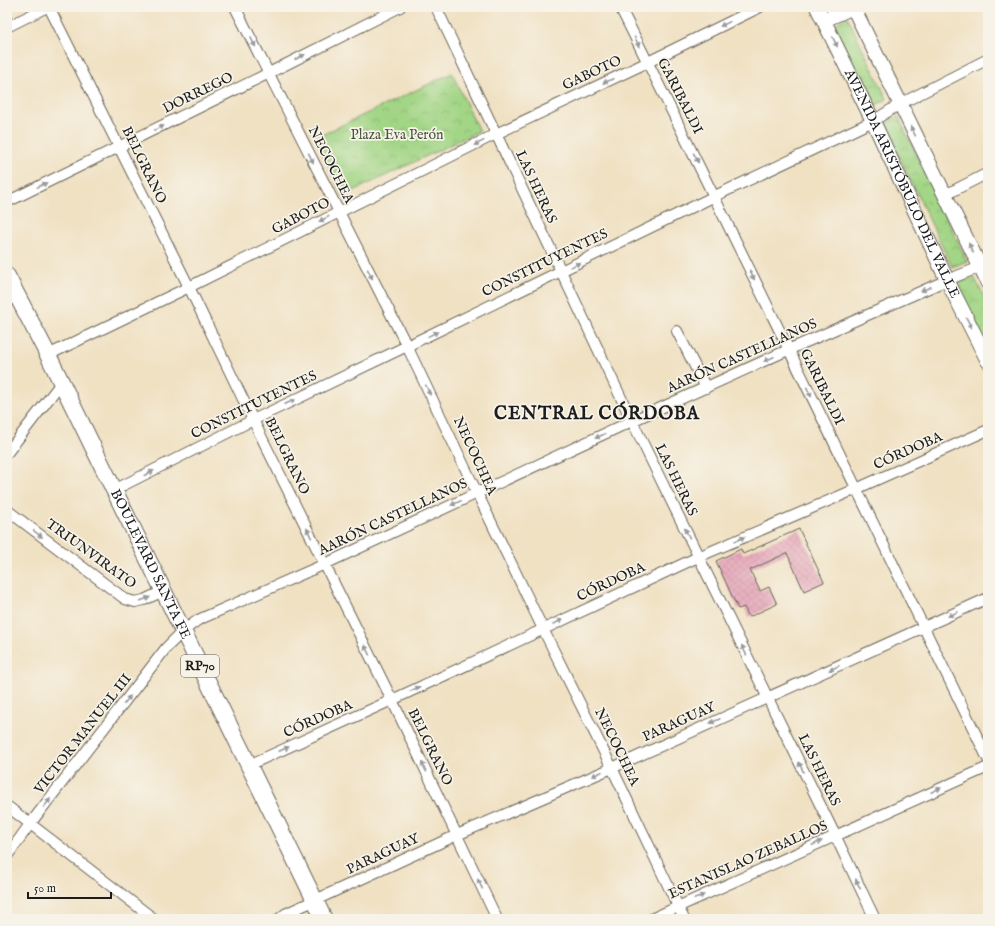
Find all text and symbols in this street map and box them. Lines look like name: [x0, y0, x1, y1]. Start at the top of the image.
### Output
one-way arrow: [720, 21, 731, 27]
one-way arrow: [249, 36, 256, 47]
one-way arrow: [634, 36, 641, 48]
one-way arrow: [832, 36, 838, 47]
street label: GABOTO: [560, 51, 625, 95]
one-way arrow: [295, 54, 306, 61]
street label: GARIBALDI: [653, 55, 707, 137]
street label: AVENIDA ARISTÓBULO DEL VALLE: [840, 65, 964, 301]
street label: DORREGO: [160, 68, 237, 118]
one-way arrow: [603, 78, 614, 84]
street label: NECOCHEA: [304, 123, 358, 207]
street label: BELGRANO: [118, 124, 171, 207]
one-way arrow: [153, 125, 165, 131]
one-way arrow: [910, 125, 917, 137]
park label: Plaza Eva Perón: [351, 126, 444, 144]
one-way arrow: [473, 140, 484, 146]
street label: LAS HERAS: [511, 148, 561, 226]
one-way arrow: [308, 152, 314, 163]
one-way arrow: [692, 152, 699, 164]
one-way arrow: [36, 182, 48, 188]
street label: GABOTO: [269, 193, 334, 238]
one-way arrow: [319, 216, 330, 223]
street label: CONSTITUYENTES: [479, 225, 611, 301]
one-way arrow: [968, 242, 974, 253]
one-way arrow: [569, 262, 580, 268]
one-way arrow: [367, 268, 373, 279]
one-way arrow: [749, 269, 755, 281]
one-way arrow: [920, 286, 932, 292]
street label: AARÓN CASTELLANOS: [663, 314, 820, 398]
one-way arrow: [966, 318, 972, 329]
one-way arrow: [427, 331, 438, 337]
street label: GARIBALDI: [796, 346, 848, 428]
one-way arrow: [763, 356, 775, 362]
street label: CONSTITUYENTES: [188, 367, 320, 443]
one-way arrow: [425, 384, 431, 396]
one-way arrow: [806, 386, 812, 398]
one-way arrow: [284, 399, 296, 405]
district label: CENTRAL CÓRDOBA: [494, 401, 700, 426]
street label: NECOCHEA: [449, 414, 501, 499]
street label: BELGRANO: [261, 415, 314, 498]
street label: CÓRDOBA: [870, 427, 946, 474]
one-way arrow: [594, 433, 605, 439]
street label: LAS HERAS: [651, 441, 701, 519]
one-way arrow: [143, 469, 154, 476]
street label: AARÓN CASTELLANOS: [314, 474, 470, 560]
street label: BOULEVARD SANTA FE: [106, 486, 195, 642]
one-way arrow: [451, 500, 462, 506]
street label: TRIUNVIRATO: [42, 515, 140, 593]
one-way arrow: [306, 528, 313, 539]
one-way arrow: [683, 528, 690, 539]
one-way arrow: [33, 529, 44, 538]
one-way arrow: [735, 536, 746, 542]
street label: CÓRDOBA: [573, 557, 649, 606]
one-way arrow: [140, 595, 152, 601]
one-way arrow: [946, 612, 958, 618]
one-way arrow: [552, 619, 564, 625]
one-way arrow: [364, 644, 370, 656]
one-way arrow: [741, 644, 747, 656]
road number: RP70: [181, 655, 219, 677]
one-way arrow: [828, 664, 840, 671]
street label: VICTOR MANUEL III: [30, 670, 136, 799]
one-way arrow: [410, 686, 421, 692]
one-way arrow: [122, 694, 131, 705]
street label: CÓRDOBA: [280, 695, 356, 742]
street label: PARAGUAY: [640, 697, 720, 746]
street label: NECOCHEA: [590, 705, 644, 789]
street label: BELGRANO: [404, 706, 457, 789]
one-way arrow: [710, 718, 721, 724]
street label: LAS HERAS: [794, 731, 844, 809]
one-way arrow: [279, 746, 290, 752]
one-way arrow: [421, 761, 427, 773]
one-way arrow: [798, 761, 804, 772]
one-way arrow: [591, 771, 602, 777]
one-way arrow: [930, 787, 941, 793]
one-way arrow: [43, 797, 51, 808]
street label: ESTANISLAO ZEBALLOS: [666, 817, 830, 903]
street label: PARAGUAY: [344, 829, 424, 879]
one-way arrow: [812, 840, 824, 846]
scale bar: [28, 874, 111, 900]
one-way arrow: [477, 878, 483, 890]
one-way arrow: [855, 878, 861, 889]
text: 50 m: [34, 881, 56, 896]
one-way arrow: [693, 894, 705, 901]

